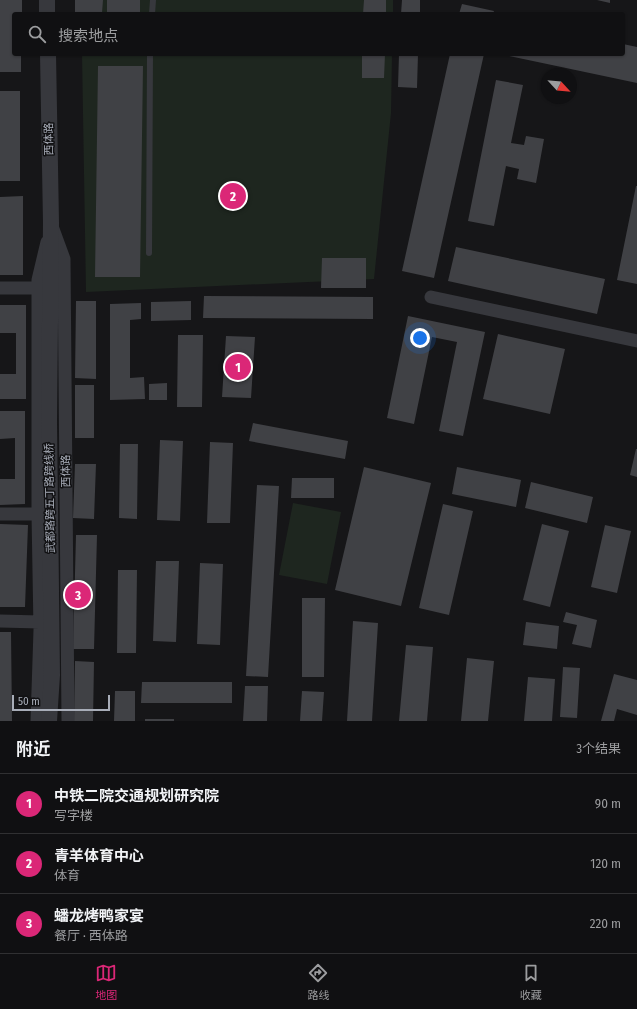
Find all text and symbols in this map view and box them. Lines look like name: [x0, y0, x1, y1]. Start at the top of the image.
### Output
search box: [12, 12, 625, 56]
icon: search: [26, 23, 48, 45]
text: 搜索地点: [58, 27, 118, 45]
north arrow: [541, 68, 577, 104]
street label: 西体路: [42, 122, 56, 156]
pin: 2: [220, 181, 246, 211]
your location: [410, 328, 430, 348]
pin: 1: [225, 352, 251, 382]
street label: 武都路跨五丁路跨线桥: [43, 443, 57, 553]
street label: 西体路: [59, 454, 73, 488]
pin: 3: [65, 580, 91, 610]
scale bar: [12, 693, 110, 712]
text: 50 m: [18, 695, 40, 708]
text: 附近: [16, 739, 50, 760]
text: 3个结果: [576, 741, 621, 756]
text: 中铁二院交通规划研究院: [54, 787, 219, 805]
text: 1: [26, 796, 32, 811]
text: 90 m: [595, 796, 621, 811]
text: 写字楼: [54, 808, 93, 823]
text: 青羊体育中心: [54, 847, 144, 865]
text: 2: [26, 856, 32, 871]
text: 120 m: [590, 856, 621, 871]
text: 体育: [54, 868, 80, 883]
text: 蟠龙烤鸭家宴: [54, 907, 144, 925]
text: 3: [26, 916, 32, 931]
text: 220 m: [590, 916, 621, 931]
text: 餐厅 · 西体路: [54, 928, 128, 943]
tab: 地图: [95, 962, 117, 1002]
tab: 路线: [307, 962, 329, 1002]
tab: 收藏: [520, 962, 542, 1002]

